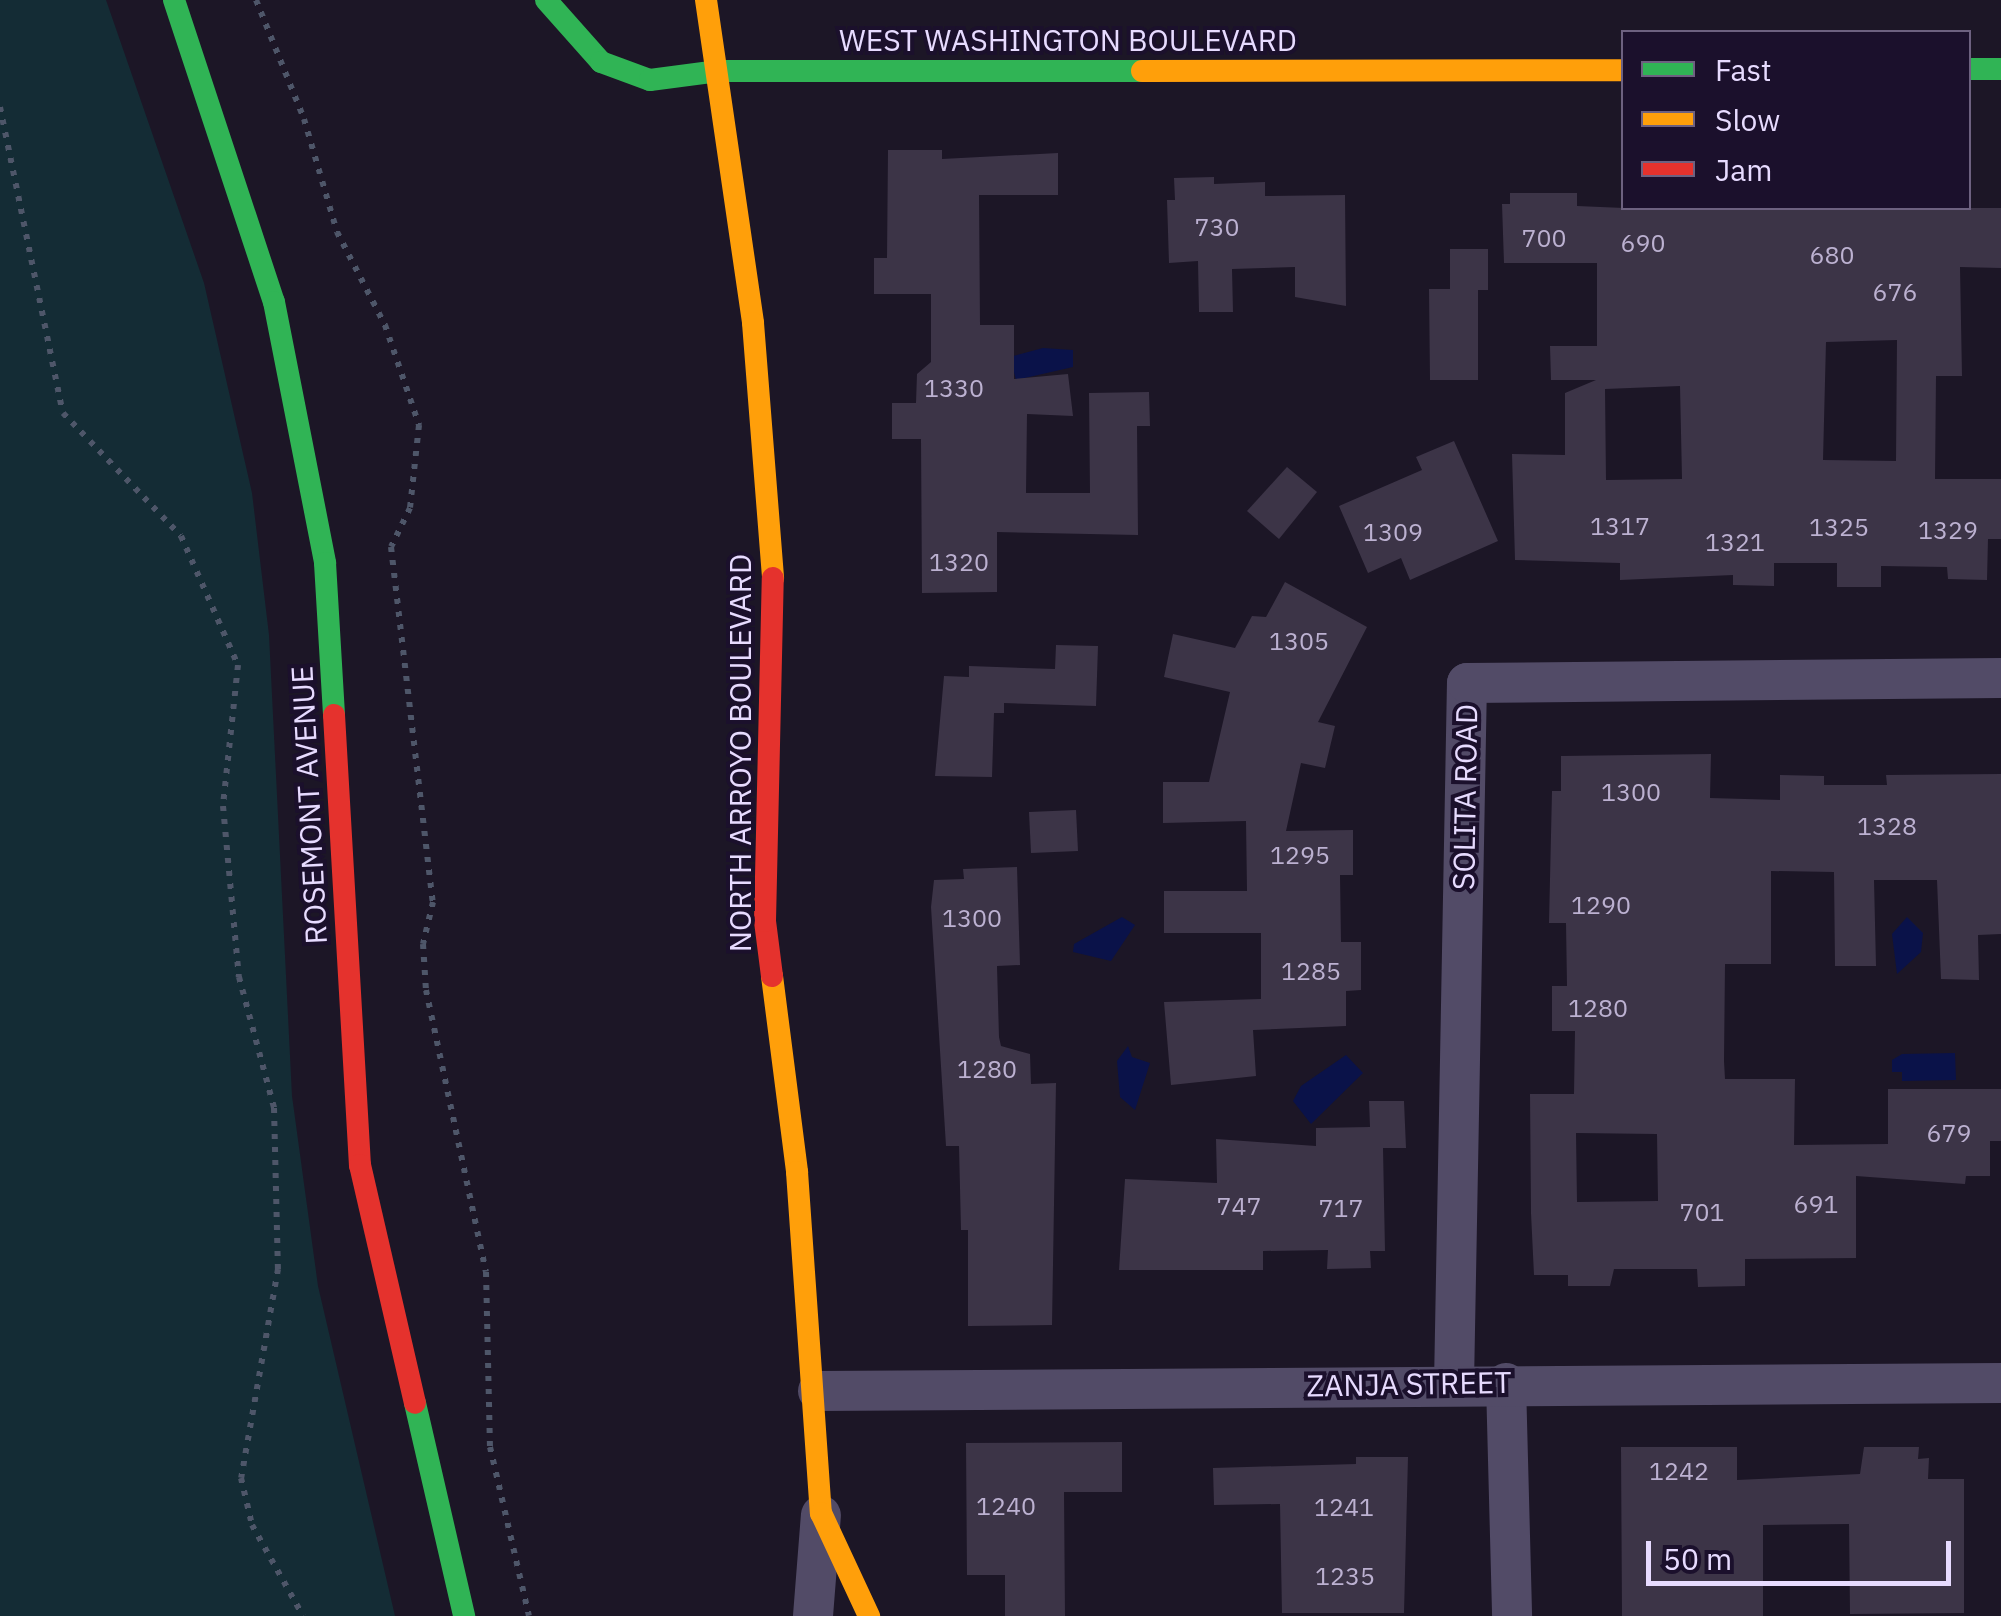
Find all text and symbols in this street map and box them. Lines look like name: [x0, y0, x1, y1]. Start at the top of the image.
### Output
street label: WEST WASHINGTON BOULEVARD: [839, 22, 1297, 58]
legend: [1621, 30, 1971, 210]
text: Fast: [1715, 50, 1772, 89]
text: Slow: [1715, 100, 1780, 139]
text: Jam: [1715, 150, 1773, 189]
house number: 730: [1195, 212, 1239, 242]
house number: 700: [1522, 223, 1566, 253]
house number: 690: [1621, 228, 1665, 258]
house number: 680: [1810, 240, 1854, 270]
house number: 676: [1873, 277, 1917, 307]
house number: 1330: [924, 373, 984, 403]
house number: 1317: [1590, 511, 1650, 541]
house number: 1325: [1809, 512, 1869, 542]
house number: 1329: [1918, 515, 1978, 545]
house number: 1309: [1363, 517, 1423, 547]
house number: 1321: [1705, 527, 1765, 557]
house number: 1320: [929, 547, 989, 577]
street label: NORTH ARROYO BOULEVARD: [722, 554, 758, 952]
house number: 1305: [1269, 626, 1329, 656]
street label: ROSEMONT AVENUE: [284, 665, 334, 945]
street label: SOLITA ROAD: [1445, 704, 1485, 890]
house number: 1300: [1601, 777, 1661, 807]
house number: 1328: [1857, 811, 1917, 841]
house number: 1295: [1270, 840, 1330, 870]
house number: 1290: [1571, 890, 1631, 920]
house number: 1300: [942, 903, 1002, 933]
house number: 1285: [1281, 956, 1341, 986]
house number: 1280: [1568, 993, 1628, 1023]
house number: 1280: [957, 1054, 1017, 1084]
house number: 679: [1927, 1118, 1971, 1148]
house number: 691: [1794, 1189, 1838, 1219]
house number: 747: [1217, 1191, 1261, 1221]
house number: 717: [1319, 1193, 1363, 1223]
house number: 701: [1680, 1197, 1724, 1227]
street label: ZANJA STREET: [1306, 1364, 1512, 1404]
house number: 1242: [1649, 1456, 1709, 1486]
house number: 1240: [976, 1491, 1036, 1521]
house number: 1241: [1314, 1492, 1374, 1522]
scale bar: [1651, 1521, 1956, 1583]
text: 50 m: [1663, 1539, 1732, 1578]
house number: 1235: [1315, 1561, 1375, 1591]

